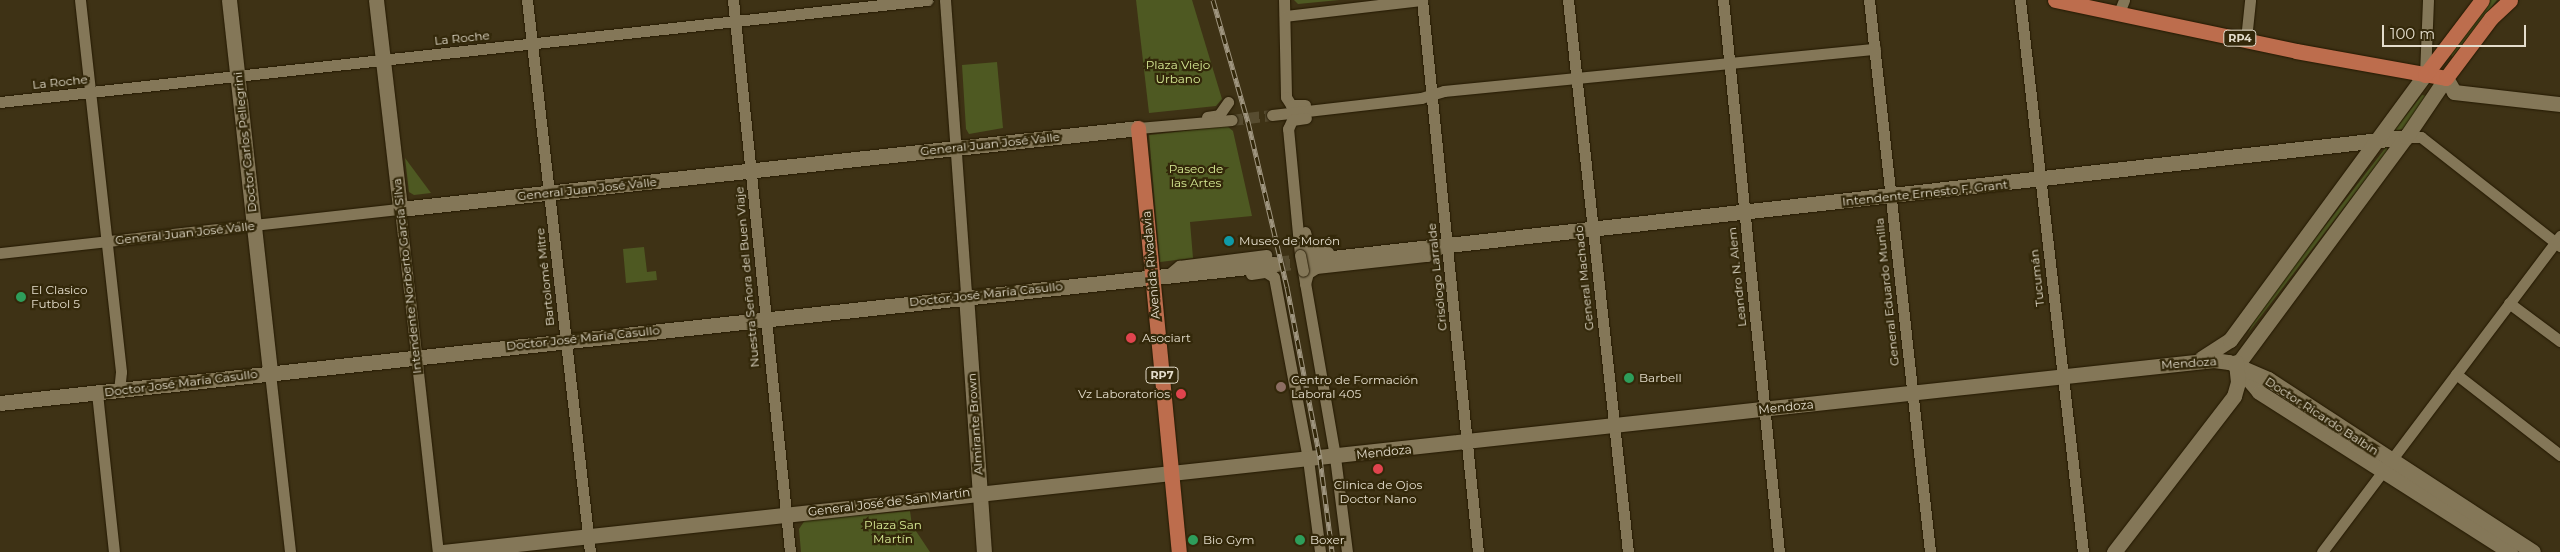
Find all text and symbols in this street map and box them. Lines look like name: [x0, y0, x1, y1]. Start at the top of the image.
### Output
scale bar: [2385, 15, 2529, 47]
text: 100 m: [2390, 24, 2435, 43]
street label: La Roche: [434, 28, 490, 48]
road number: RP4: [2222, 29, 2258, 46]
park label: Plaza Viejo Urbano: [1146, 58, 1210, 86]
street label: Doctor Carlos Pellegrini: [230, 71, 260, 213]
street label: La Roche: [32, 72, 88, 92]
street label: General Juan José Valle: [919, 130, 1061, 158]
park label: Paseo de las Artes: [1169, 162, 1223, 190]
street label: General Juan José Valle: [516, 175, 658, 203]
street label: Intendente Ernesto F. Grant: [1842, 177, 2008, 209]
street label: Intendente Norberto García Silva: [390, 178, 424, 374]
street label: Nuestra Señora del Buen Viaje: [732, 186, 762, 368]
street label: Avenida Rivadavia: [1139, 210, 1163, 320]
street label: General Eduardo Munilla: [1872, 217, 1902, 367]
street label: General Juan José Valle: [114, 219, 256, 247]
street label: Crisólogo Larralde: [1424, 222, 1450, 332]
street label: General Machado: [1571, 225, 1597, 331]
street label: Bartolomé Mitre: [533, 227, 557, 327]
street label: Leandro N. Alem: [1725, 227, 1749, 327]
place label: Museo de Morón: [1239, 234, 1340, 248]
marker: Museo de Morón: [1223, 235, 1235, 247]
street label: Tucumán: [2027, 249, 2047, 307]
street label: Doctor José María Casullo: [909, 279, 1063, 309]
place label: El Clasico Futbol 5: [31, 283, 87, 311]
marker: El Clasico Futbol 5: [15, 291, 27, 303]
street label: Doctor José María Casullo: [506, 323, 660, 353]
marker: Asociart: [1124, 331, 1138, 345]
place label: Asociart: [1142, 331, 1191, 345]
street label: Mendoza: [2161, 354, 2217, 372]
street label: Doctor José María Casullo: [104, 366, 258, 400]
road number: RP7: [1144, 366, 1180, 384]
place label: Barbell: [1639, 371, 1682, 385]
marker: Barbell: [1623, 372, 1635, 384]
street label: Almirante Brown: [964, 373, 986, 475]
place label: Centro de Formación Laboral 405: [1291, 373, 1418, 401]
street label: Doctor Ricardo Balbín: [2263, 374, 2381, 458]
marker: Centro de Formación Laboral 405: [1275, 381, 1287, 393]
place label: Vz Laboratorios: [1078, 387, 1170, 401]
marker: Vz Laboratorios: [1174, 387, 1188, 401]
street label: Mendoza: [1758, 397, 1814, 417]
street label: Mendoza: [1356, 442, 1412, 462]
marker: Clinica de Ojos Doctor Nano: [1371, 462, 1385, 476]
place label: Clinica de Ojos Doctor Nano: [1334, 478, 1422, 506]
street label: General José de San Martín: [807, 485, 971, 519]
park label: Plaza San Martín: [864, 518, 922, 546]
place label: Bio Gym: [1203, 533, 1254, 547]
place label: Boxer: [1310, 533, 1345, 547]
marker: Bio Gym: [1187, 534, 1199, 546]
marker: Boxer: [1294, 534, 1306, 546]

